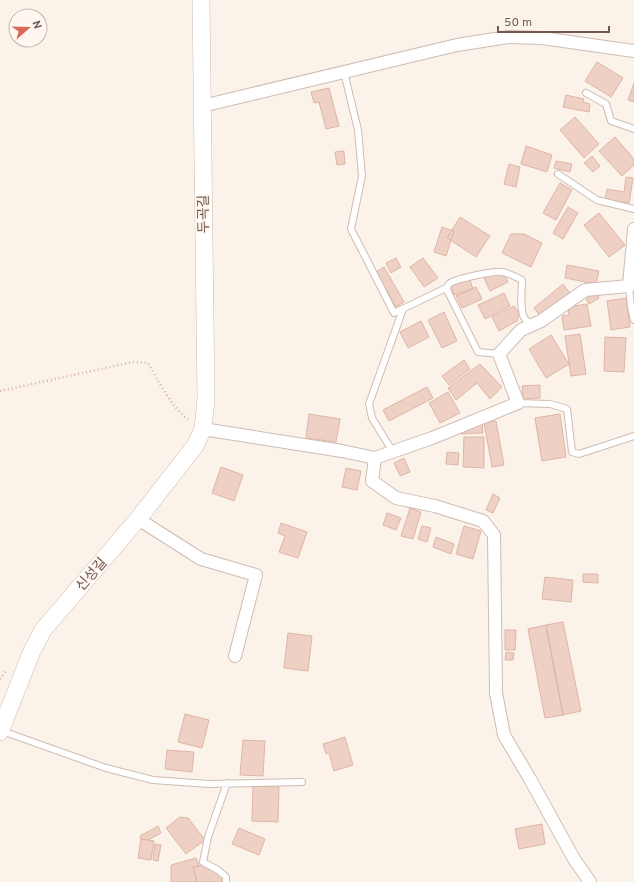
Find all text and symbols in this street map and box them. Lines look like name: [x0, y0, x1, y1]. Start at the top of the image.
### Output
north arrow: [8, 8, 48, 48]
scale bar: [498, 8, 609, 34]
text: 50 m: [504, 15, 532, 31]
text: N: [29, 19, 44, 31]
street label: 두곡길: [196, 195, 213, 233]
street label: 신성길: [73, 555, 111, 595]

